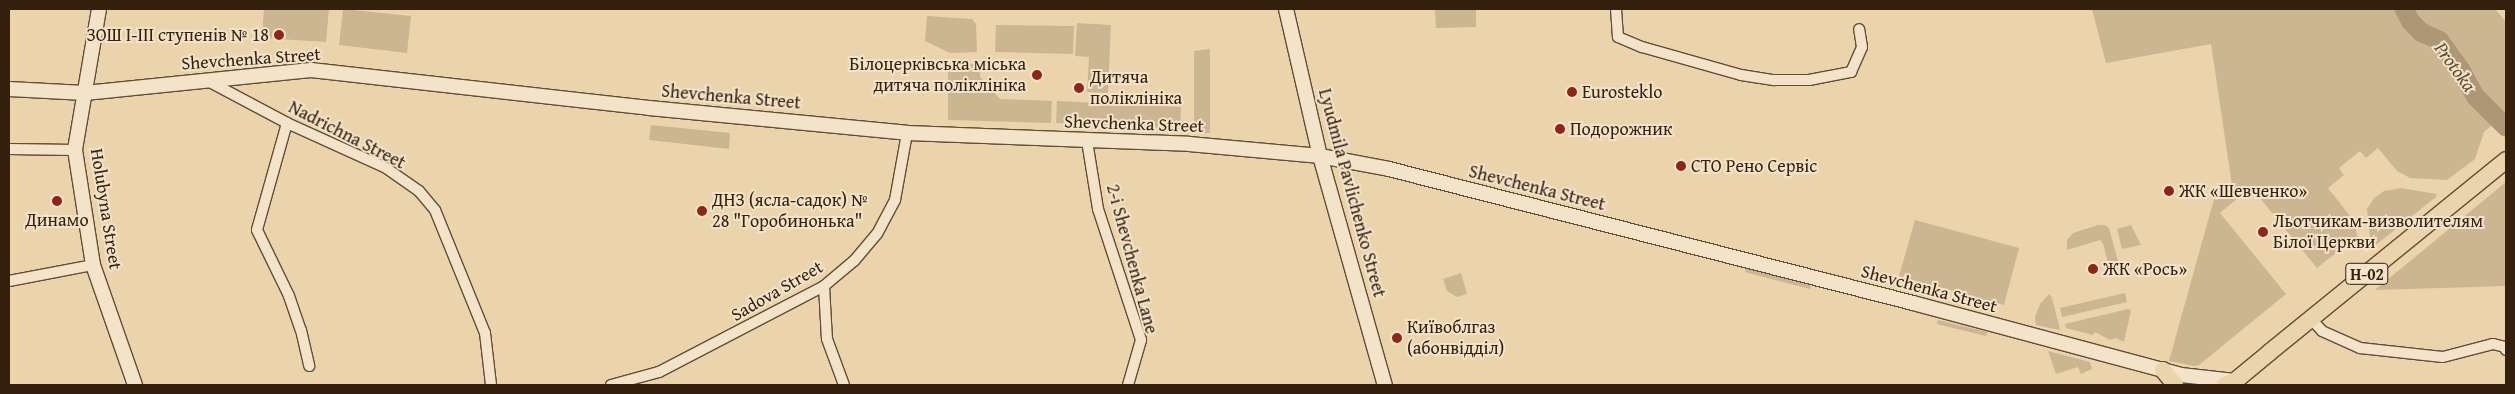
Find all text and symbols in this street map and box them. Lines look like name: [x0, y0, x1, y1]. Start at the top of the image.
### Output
place label: ЗОШ І-ІІІ ступенів № 18: [86, 24, 269, 46]
marker: ЗОШ І-ІІІ ступенів № 18: [273, 29, 285, 41]
water label: Protoka: [2429, 38, 2481, 96]
street label: Shevchenka Street: [181, 43, 321, 75]
place label: Білоцерківська міська дитяча поліклініка: [849, 54, 1026, 96]
place label: Дитяча поліклініка: [1090, 67, 1182, 110]
marker: Білоцерківська міська дитяча поліклініка: [1030, 68, 1044, 82]
street label: Shevchenka Street: [660, 80, 802, 114]
marker: Дитяча поліклініка: [1072, 81, 1086, 95]
place label: Eurosteklo: [1582, 81, 1662, 103]
street label: Lyudmila Pavlichenko Street: [1314, 86, 1390, 300]
marker: Eurosteklo: [1566, 86, 1578, 98]
street label: Nadrichna Street: [285, 96, 409, 174]
street label: Shevchenka Street: [1064, 111, 1204, 137]
place label: Подорожник: [1570, 118, 1672, 140]
marker: Подорожник: [1554, 123, 1566, 135]
street label: Holubyna Street: [86, 147, 126, 271]
place label: СТО Рено Сервіс: [1691, 155, 1817, 177]
marker: СТО Рено Сервіс: [1675, 160, 1687, 172]
street label: Shevchenka Street: [1467, 161, 1607, 215]
place label: ЖК «Шевченко»: [2179, 180, 2307, 202]
street label: 2-i Shevchenka Lane: [1102, 182, 1162, 336]
marker: ЖК «Шевченко»: [2163, 185, 2175, 197]
place label: ДНЗ (ясла-садок) № 28 "Горобинонька": [712, 190, 868, 232]
marker: Динамо: [51, 195, 63, 207]
marker: ДНЗ (ясла-садок) № 28 "Горобинонька": [696, 205, 708, 217]
place label: Динамо: [25, 209, 89, 231]
place label: Льотчикам-визволителям Білої Церкви: [2273, 211, 2483, 253]
marker: Льотчикам-визволителям Білої Церкви: [2257, 226, 2269, 238]
street label: Sadova Street: [727, 256, 827, 326]
place label: ЖК «Рось»: [2103, 258, 2187, 280]
street label: Shevchenka Street: [1859, 260, 1999, 318]
road number: Н-02: [2344, 260, 2390, 288]
marker: ЖК «Рось»: [2087, 263, 2099, 275]
place label: Київоблгаз (абонвідділ): [1407, 317, 1504, 359]
marker: Київоблгаз (абонвідділ): [1391, 332, 1403, 344]

